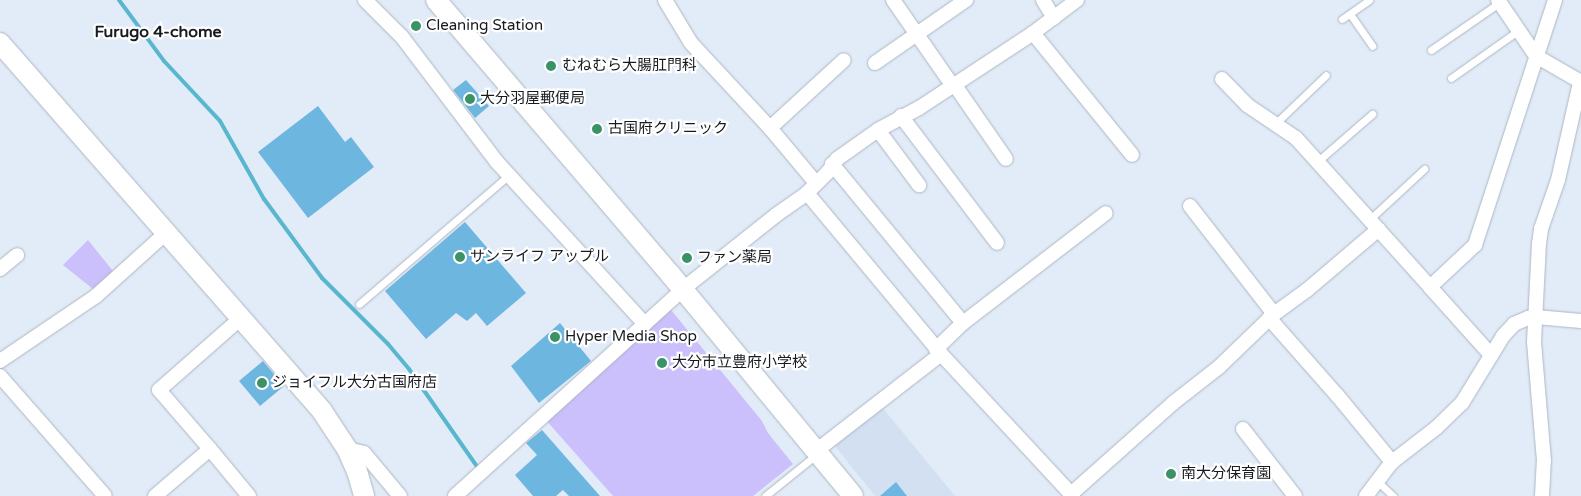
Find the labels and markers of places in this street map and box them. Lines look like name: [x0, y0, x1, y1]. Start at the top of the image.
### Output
place label: Cleaning Station: [426, 17, 543, 35]
marker: Cleaning Station: [410, 20, 422, 32]
place label: むねむら大腸肛門科: [562, 57, 697, 75]
marker: むねむら大腸肛門科: [544, 59, 558, 73]
place label: 大分羽屋郵便局: [480, 90, 585, 108]
marker: 大分羽屋郵便局: [464, 93, 476, 105]
place label: 古国府クリニック: [608, 120, 728, 138]
marker: 古国府クリニック: [590, 122, 604, 136]
place label: サンライフ アップル: [470, 248, 609, 266]
place label: ファン薬局: [697, 249, 772, 267]
marker: サンライフ アップル: [454, 251, 466, 263]
marker: ファン薬局: [681, 252, 693, 264]
place label: Hyper Media Shop: [565, 328, 697, 346]
marker: Hyper Media Shop: [549, 331, 561, 343]
place label: 大分市立豊府小学校: [672, 354, 807, 372]
marker: 大分市立豊府小学校: [656, 357, 668, 369]
place label: ジョイフル大分古国府店: [272, 374, 437, 392]
marker: ジョイフル大分古国府店: [256, 377, 268, 389]
place label: 南大分保育園: [1181, 465, 1271, 483]
marker: 南大分保育園: [1165, 468, 1177, 480]

